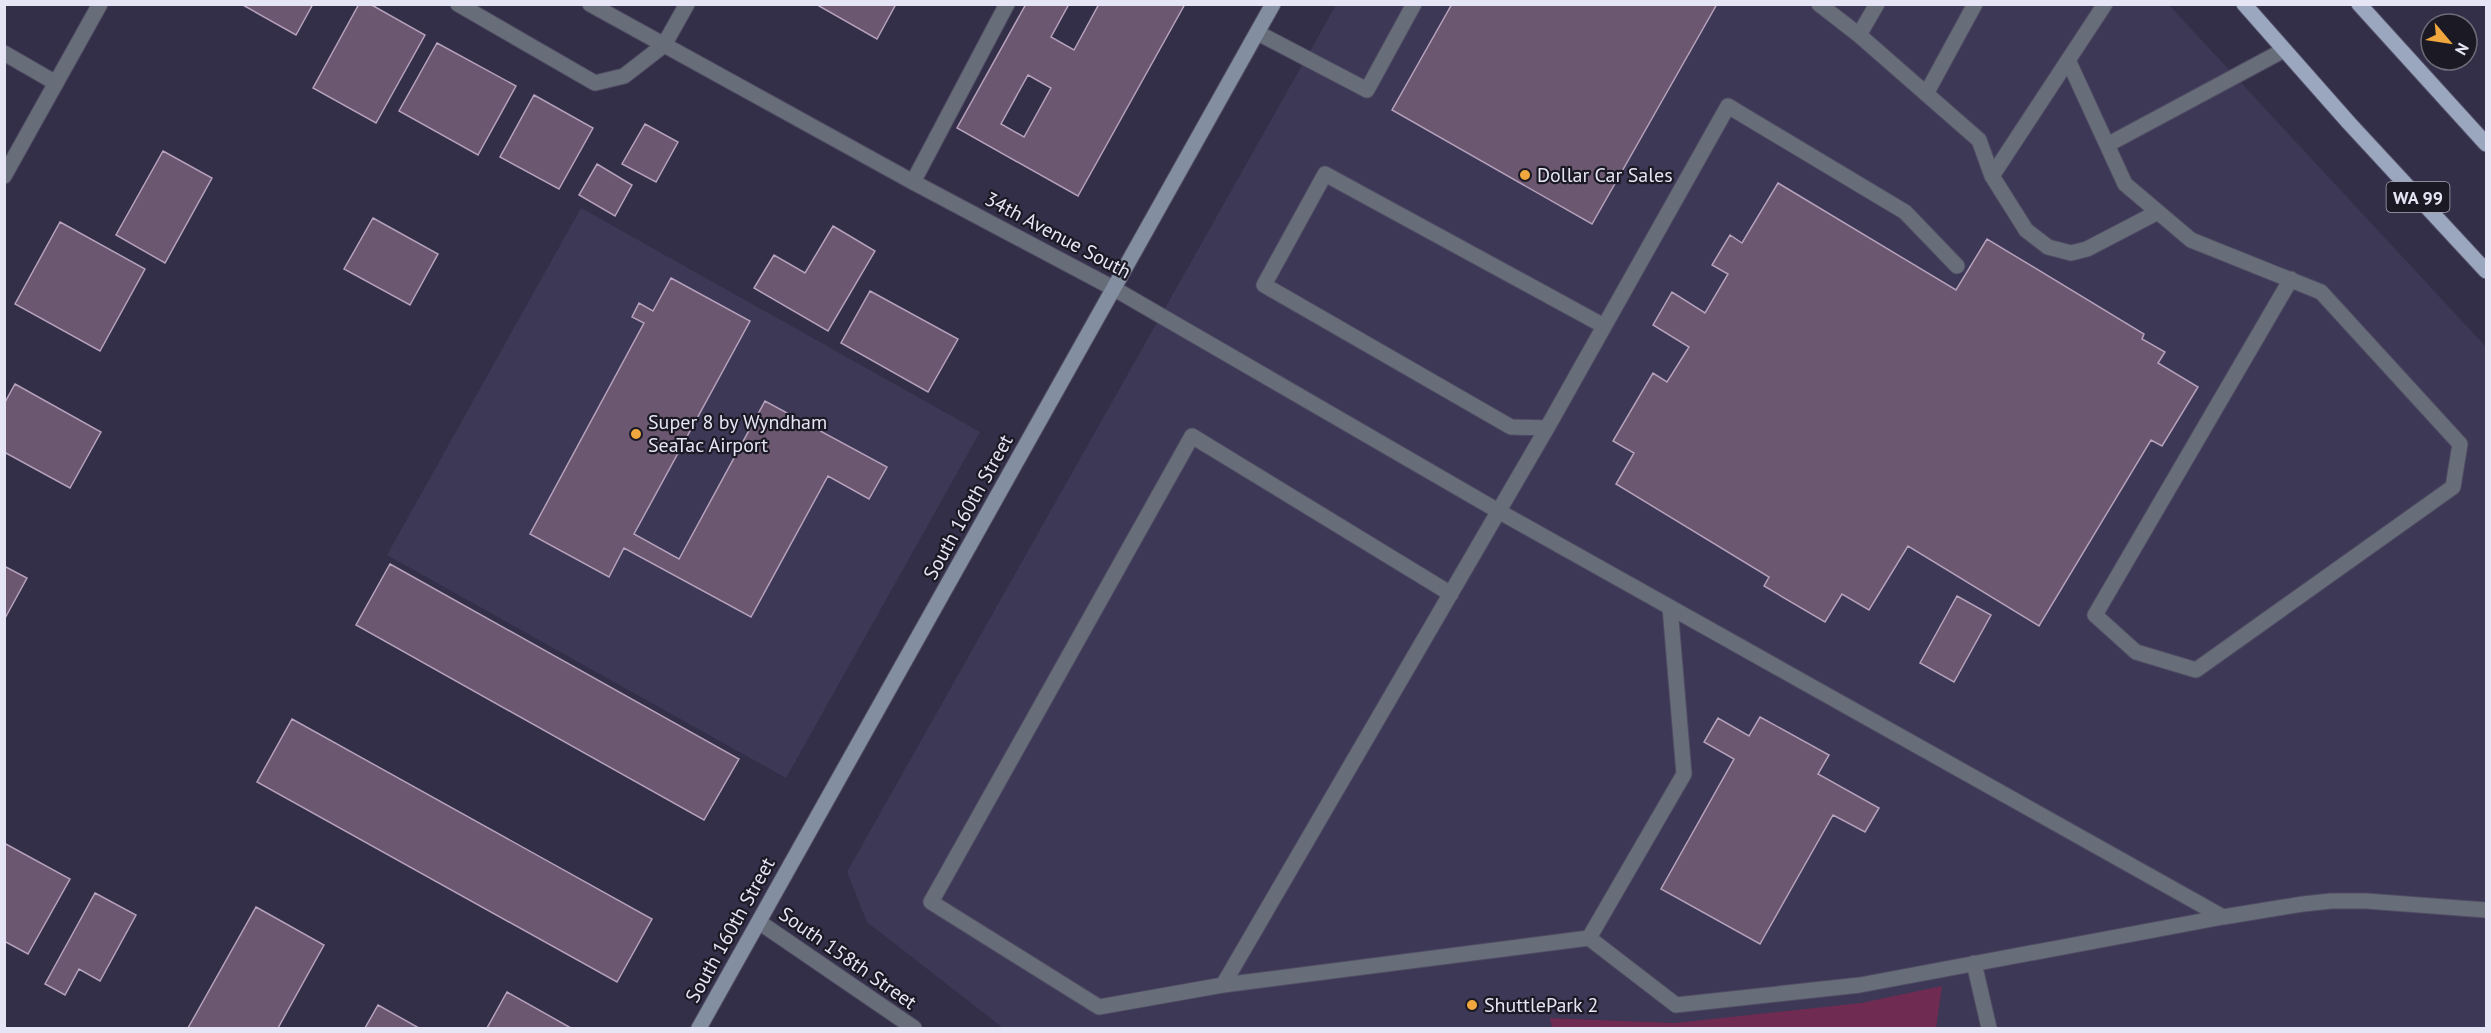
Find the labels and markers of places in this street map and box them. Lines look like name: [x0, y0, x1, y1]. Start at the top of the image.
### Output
place label: Dollar Car Sales: [1537, 162, 1673, 188]
marker: Dollar Car Sales: [1518, 168, 1532, 182]
place label: Super 8 by Wyndham SeaTac Airport: [648, 409, 827, 458]
marker: Super 8 by Wyndham SeaTac Airport: [629, 427, 643, 441]
place label: ShuttlePark 2: [1484, 992, 1598, 1018]
marker: ShuttlePark 2: [1465, 998, 1479, 1012]

